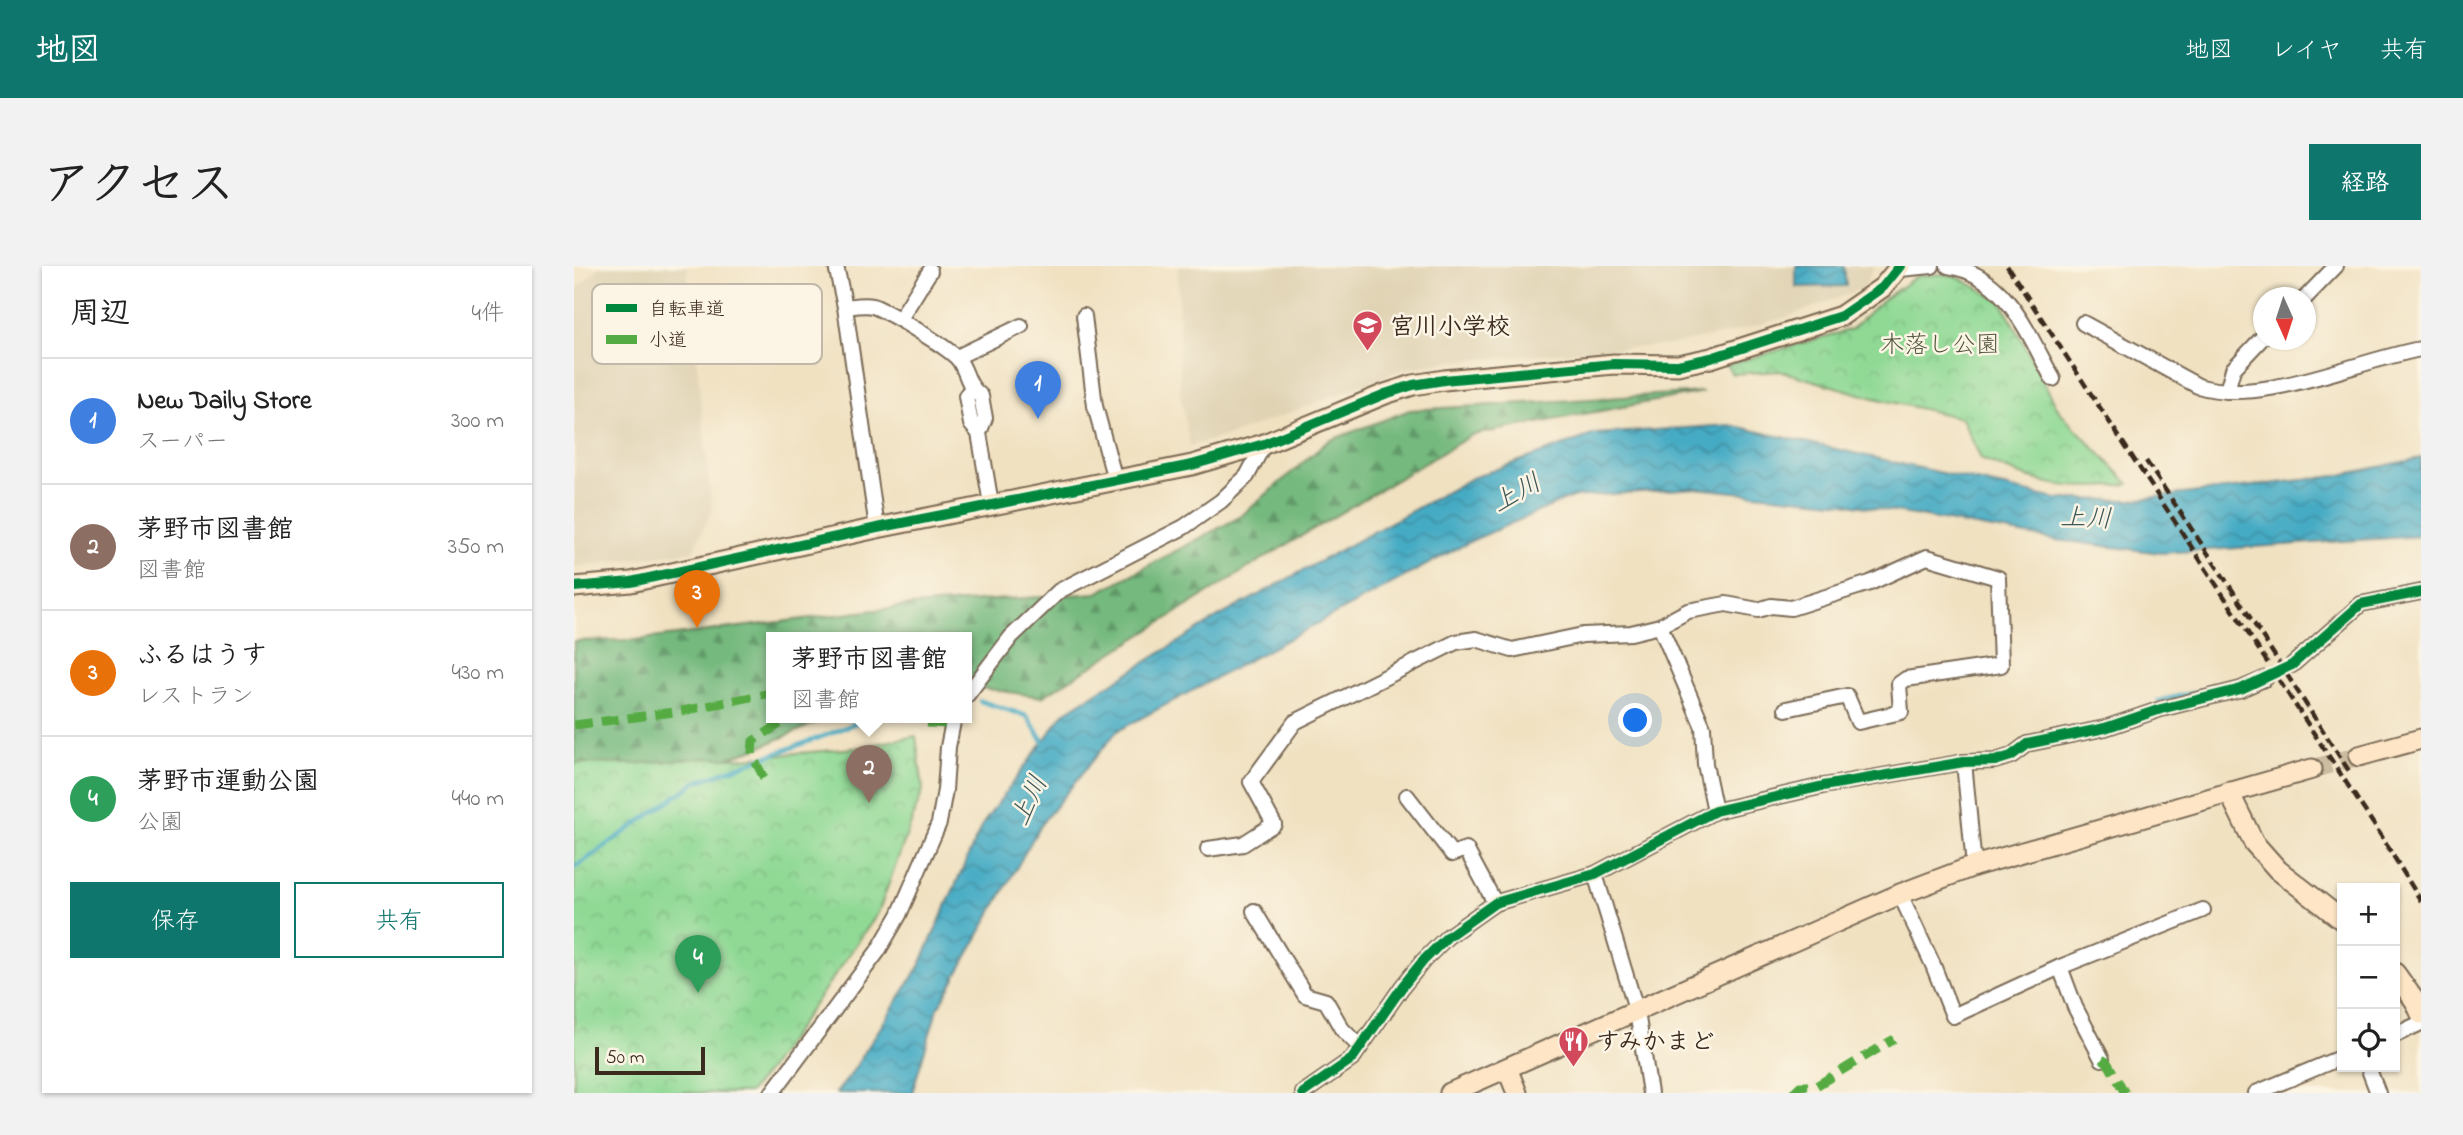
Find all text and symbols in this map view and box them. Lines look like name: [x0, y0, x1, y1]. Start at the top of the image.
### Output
text: 地図: [35, 28, 101, 76]
text: 地図: [2185, 34, 2233, 69]
text: レイヤ: [2271, 34, 2342, 69]
text: 共有: [2380, 34, 2428, 69]
button: 経路: [2309, 144, 2421, 220]
text: アクセス: [42, 151, 235, 223]
legend: [592, 284, 822, 364]
north arrow: [2253, 287, 2316, 350]
text: 周辺: [70, 293, 130, 337]
text: 自転車道: [649, 297, 725, 324]
text: 4件: [472, 298, 504, 331]
school or university icon: 宮川小学校: [1350, 309, 1384, 353]
place label: 宮川小学校: [1390, 311, 1510, 346]
text: 小道: [649, 328, 687, 355]
park label: 木落し公園: [1880, 329, 2000, 364]
pin: 1: [1015, 361, 1061, 419]
text: New Daily Store: [137, 383, 312, 421]
text: 1: [89, 405, 97, 438]
text: 300 m: [451, 405, 504, 438]
text: スーパー: [137, 426, 228, 459]
water label: 上川: [1485, 465, 1549, 524]
water label: 上川: [2059, 500, 2113, 540]
text: 茅野市図書館: [137, 512, 293, 550]
text: 2: [87, 531, 99, 564]
text: 350 m: [448, 531, 504, 564]
text: 図書館: [137, 555, 206, 588]
pin: 3: [674, 570, 720, 628]
popup: [766, 632, 972, 723]
text: ふるはうす: [137, 638, 267, 676]
text: 茅野市図書館: [791, 642, 947, 680]
text: 3: [88, 657, 98, 690]
text: 430 m: [451, 657, 504, 690]
text: レストラン: [137, 681, 254, 714]
text: 図書館: [791, 685, 860, 718]
your location: [1618, 703, 1652, 737]
pin: 2: [846, 745, 892, 803]
text: 茅野市運動公園: [137, 764, 319, 802]
water label: 上川: [1003, 770, 1059, 833]
text: 4: [88, 783, 98, 816]
text: 440 m: [452, 783, 504, 816]
text: 公園: [137, 807, 183, 840]
button: 保存: [70, 882, 280, 958]
button: 共有: [294, 882, 504, 958]
map controls: [2337, 883, 2400, 1072]
button: +: [2337, 883, 2400, 946]
pin: 4: [675, 935, 721, 993]
button: −: [2337, 946, 2400, 1009]
button: locate: [2337, 1009, 2400, 1072]
restaurant icon: すみかまど: [1556, 1024, 1590, 1068]
place label: すみかまど: [1596, 1026, 1714, 1061]
scale bar: [595, 1044, 705, 1076]
text: 50 m: [606, 1045, 645, 1072]

